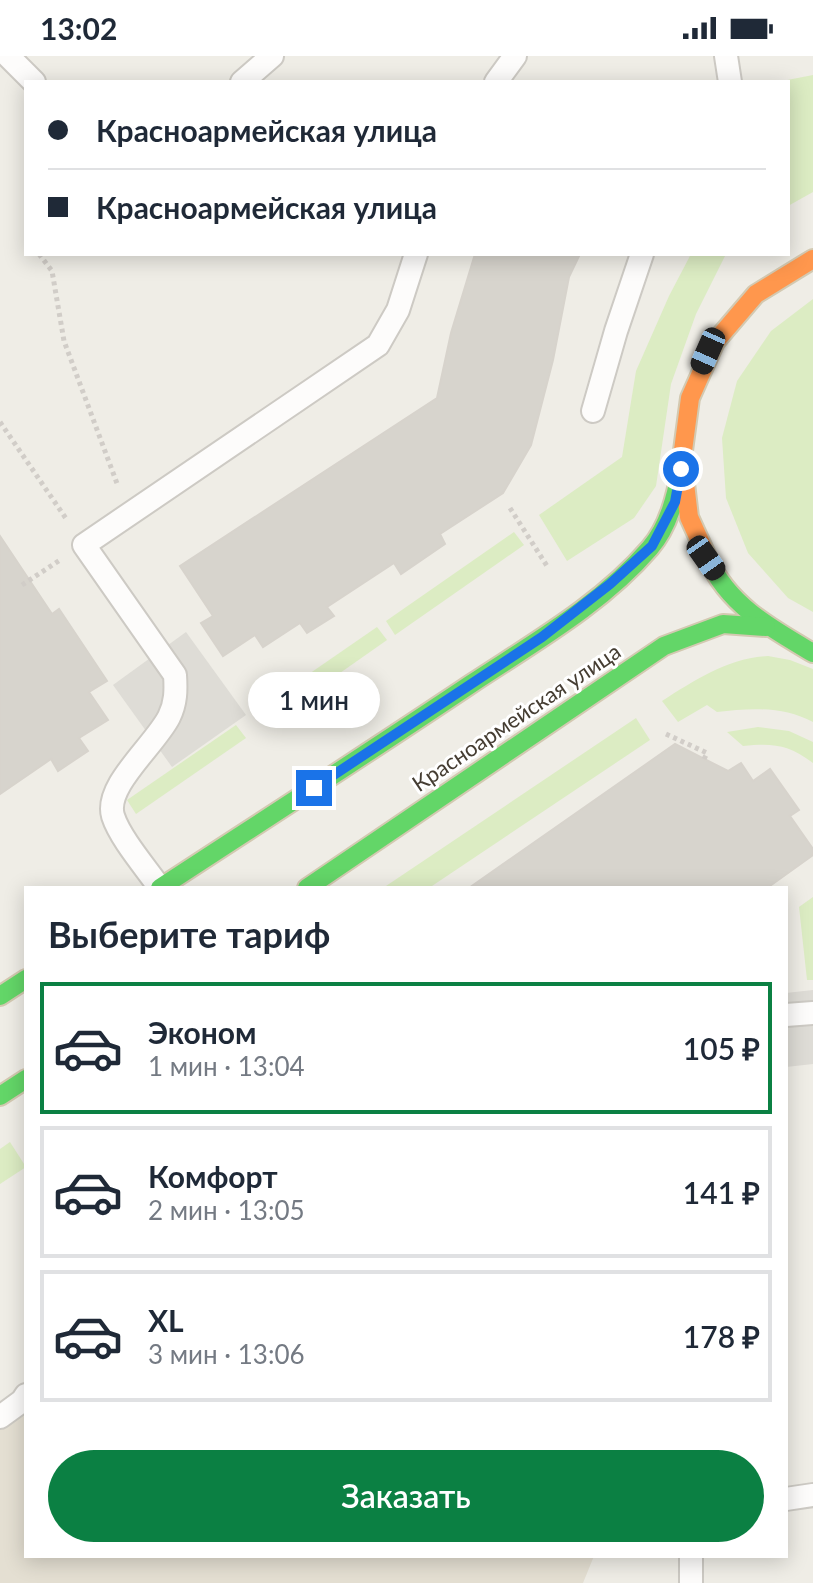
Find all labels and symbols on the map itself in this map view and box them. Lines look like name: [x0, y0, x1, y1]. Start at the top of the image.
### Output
car: [687, 324, 729, 378]
route start: [663, 451, 699, 487]
car: [682, 531, 730, 585]
street label: Красноармейская улица: [407, 637, 625, 797]
callout: 1 мин: [248, 672, 380, 728]
route end: [296, 770, 332, 806]

